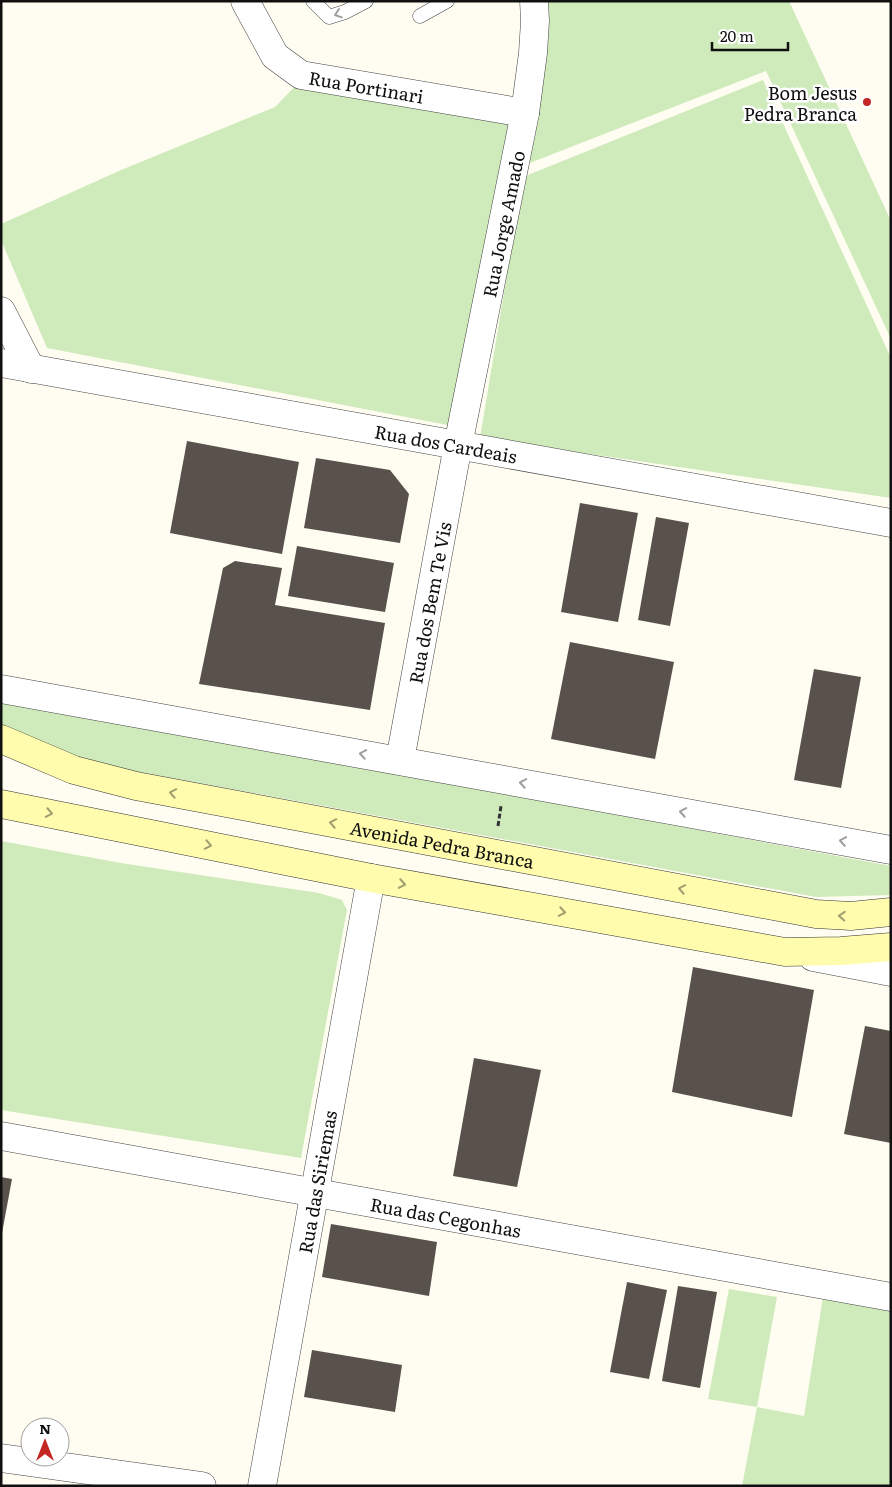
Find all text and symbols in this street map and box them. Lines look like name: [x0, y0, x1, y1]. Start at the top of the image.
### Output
one-way arrow: [334, 9, 342, 19]
scale bar: [712, 20, 788, 52]
text: 20 m: [720, 24, 754, 47]
street label: Rua Portinari: [307, 63, 426, 109]
place label: Bom Jesus Pedra Branca: [744, 79, 857, 127]
marker: Bom Jesus Pedra Branca: [861, 96, 873, 108]
street label: Rua Jorge Amado: [475, 148, 531, 300]
street label: Rua dos Cardeais: [373, 417, 519, 469]
street label: Rua dos Bem Te Vis: [401, 519, 457, 686]
one-way arrow: [359, 749, 368, 759]
one-way arrow: [519, 778, 528, 788]
one-way arrow: [169, 789, 178, 799]
one-way arrow: [679, 807, 687, 818]
one-way arrow: [45, 808, 53, 818]
street label: Avenida Pedra Branca: [348, 813, 537, 874]
one-way arrow: [329, 819, 338, 829]
one-way arrow: [838, 837, 847, 847]
one-way arrow: [204, 840, 213, 850]
one-way arrow: [398, 878, 406, 888]
one-way arrow: [678, 884, 687, 894]
one-way arrow: [558, 907, 566, 917]
one-way arrow: [838, 910, 846, 921]
street label: Rua das Siriemas: [290, 1108, 343, 1256]
street label: Rua das Cegonhas: [368, 1190, 523, 1243]
north arrow: [20, 1417, 70, 1467]
text: N: [39, 1418, 51, 1438]

